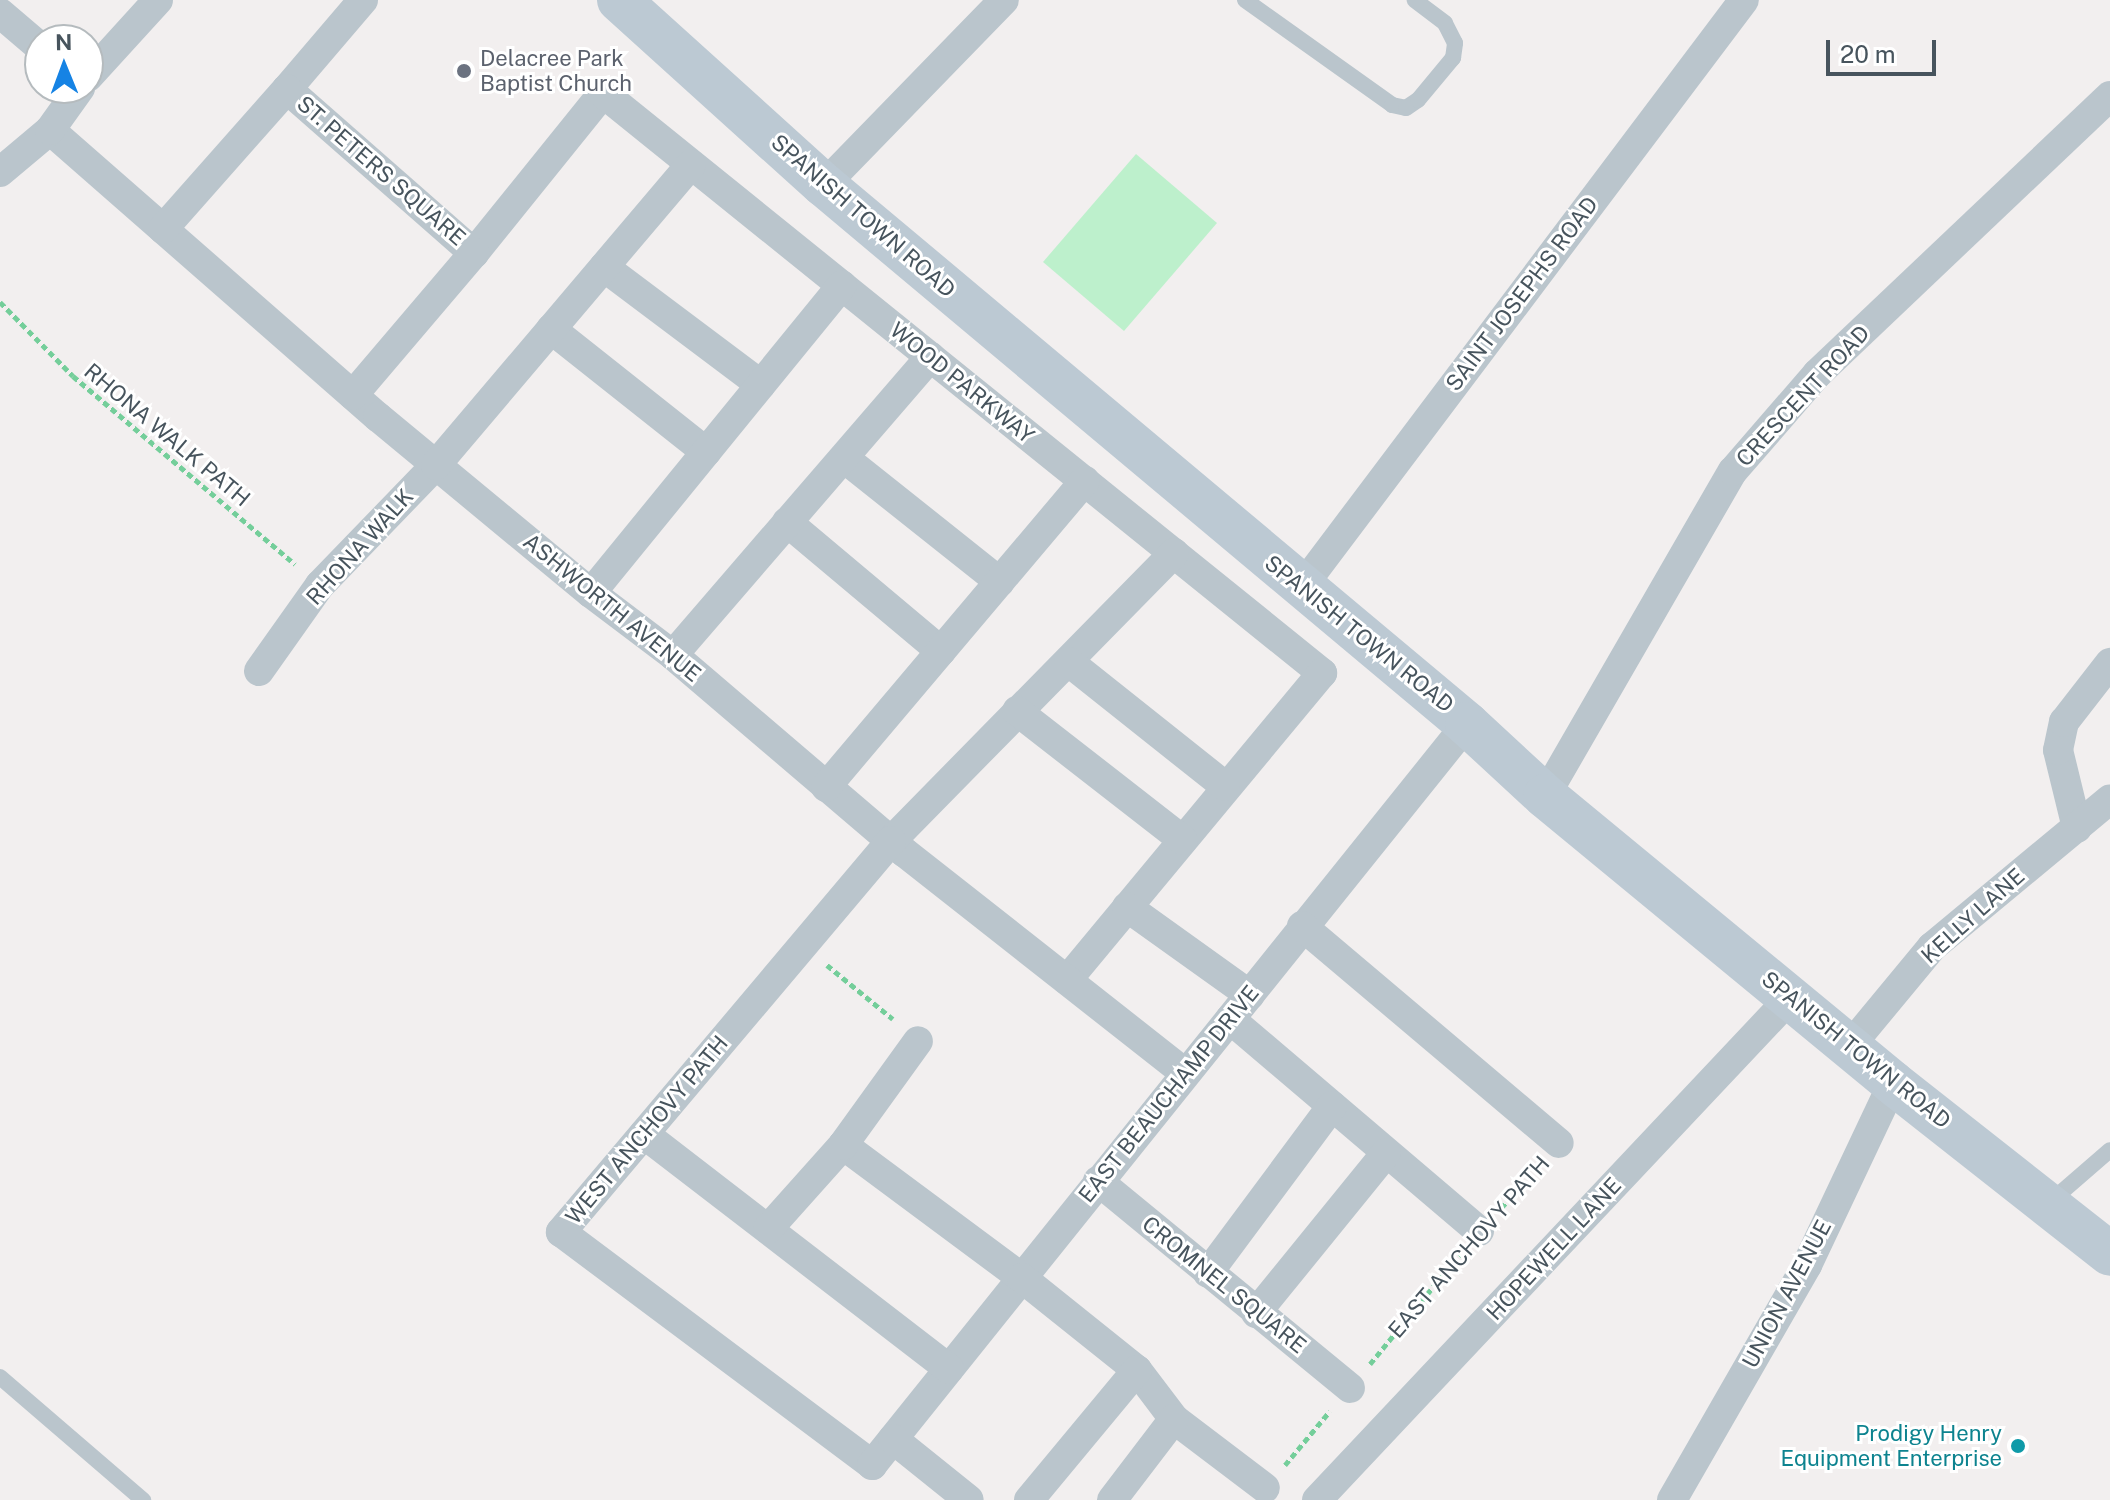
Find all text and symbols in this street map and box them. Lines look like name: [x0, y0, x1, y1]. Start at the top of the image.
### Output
north arrow: [24, 24, 104, 104]
scale bar: [1830, 24, 1940, 74]
text: N: [55, 29, 72, 55]
text: 20 m: [1840, 40, 1896, 68]
place label: Delacree Park Baptist Church: [480, 45, 632, 96]
marker: Delacree Park Baptist Church: [455, 62, 473, 80]
street label: ST. PETERS SQUARE: [291, 91, 471, 251]
street label: SPANISH TOWN ROAD: [766, 129, 960, 303]
street label: SAINT JOSEPHS ROAD: [1440, 192, 1604, 396]
street label: WOOD PARKWAY: [885, 317, 1039, 449]
street label: CRESCENT ROAD: [1731, 320, 1875, 472]
street label: RHONA WALK PATH: [79, 358, 255, 512]
street label: RHONA WALK: [301, 483, 419, 611]
street label: ASHWORTH AVENUE: [518, 528, 706, 688]
street label: SPANISH TOWN ROAD: [1259, 550, 1459, 718]
street label: KELLY LANE: [1916, 863, 2030, 969]
street label: SPANISH TOWN ROAD: [1756, 966, 1956, 1134]
street label: EAST BEAUCHAMP DRIVE: [1073, 980, 1265, 1208]
street label: WEST ANCHOVY PATH: [560, 1030, 734, 1230]
street label: EAST ANCHOVY PATH: [1383, 1151, 1555, 1343]
street label: HOPEWELL LANE: [1481, 1172, 1627, 1326]
street label: CROMNEL SQUARE: [1137, 1211, 1311, 1359]
street label: UNION AVENUE: [1737, 1216, 1837, 1372]
place label: Prodigy Henry Equipment Enterprise: [1781, 1420, 2002, 1472]
marker: Prodigy Henry Equipment Enterprise: [2009, 1437, 2027, 1455]

